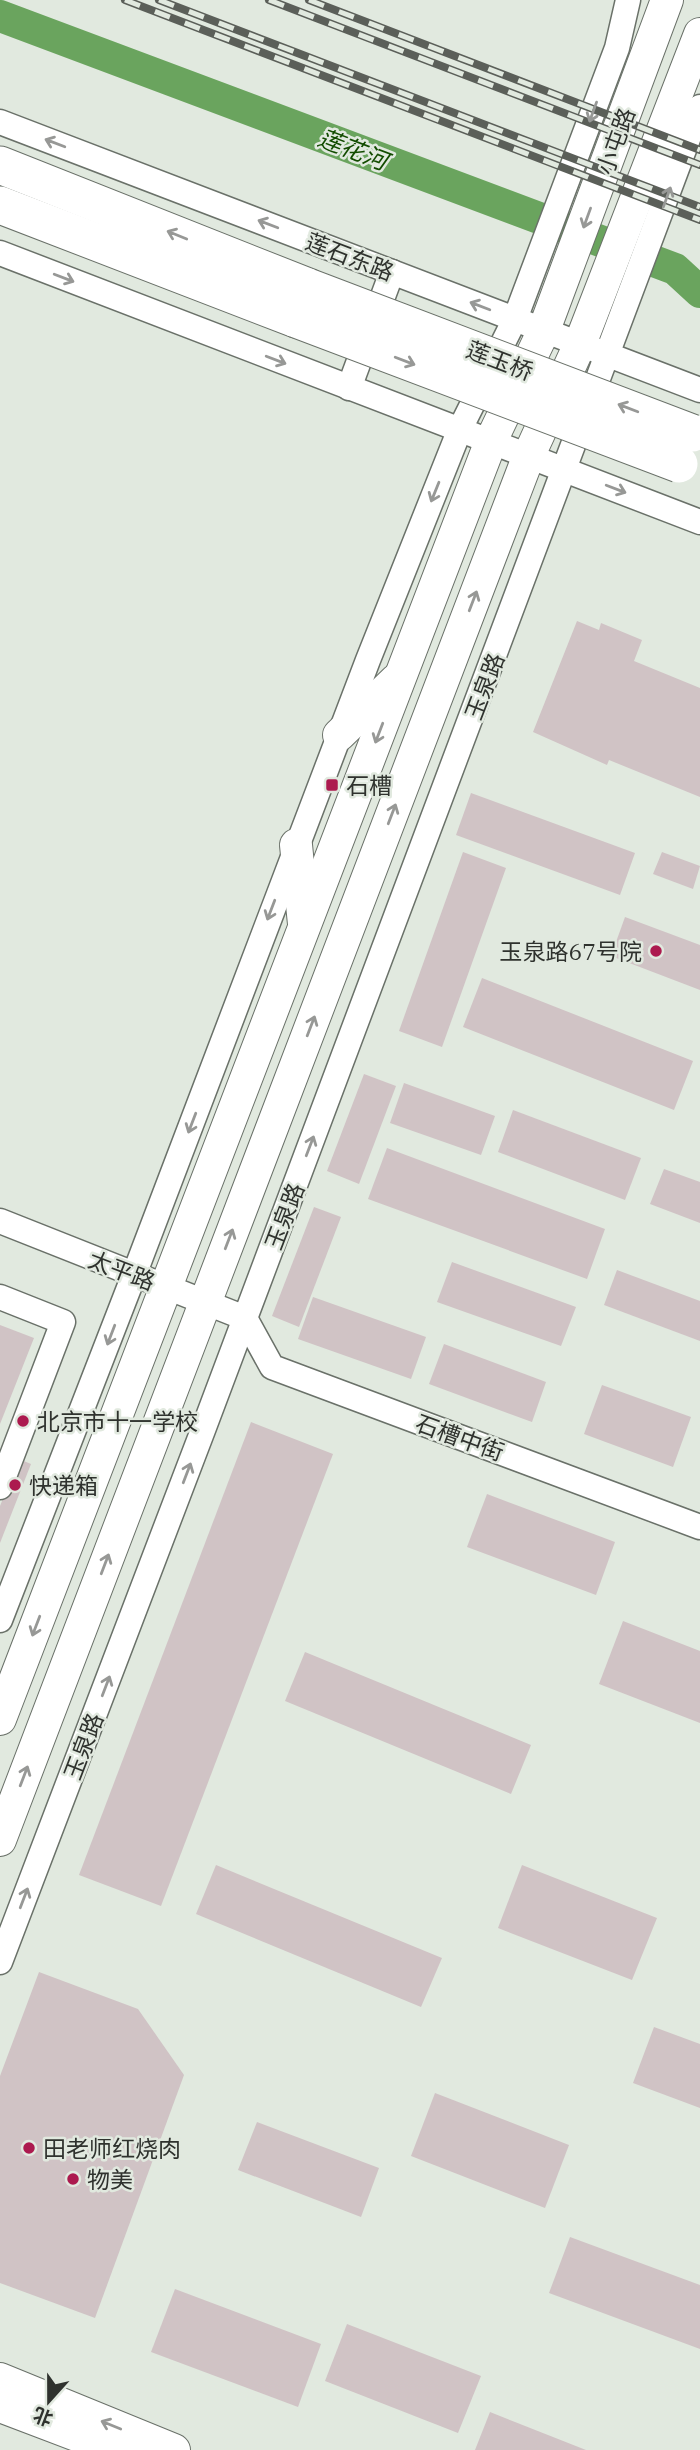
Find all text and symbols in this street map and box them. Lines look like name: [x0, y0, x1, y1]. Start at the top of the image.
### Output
one-way arrow: [586, 100, 599, 122]
street label: 小屯路: [589, 103, 641, 179]
water label: 莲花河: [314, 121, 396, 178]
one-way arrow: [45, 135, 67, 148]
one-way arrow: [662, 187, 674, 209]
one-way arrow: [579, 206, 592, 228]
one-way arrow: [257, 217, 279, 230]
street label: 莲石东路: [302, 226, 398, 286]
one-way arrow: [166, 227, 188, 240]
one-way arrow: [52, 273, 74, 285]
one-way arrow: [470, 298, 492, 311]
street label: 莲玉桥: [462, 334, 538, 386]
one-way arrow: [265, 354, 286, 367]
one-way arrow: [394, 355, 416, 368]
one-way arrow: [618, 401, 639, 414]
one-way arrow: [427, 481, 440, 503]
one-way arrow: [604, 483, 626, 496]
one-way arrow: [468, 591, 481, 613]
street label: 玉泉路: [458, 648, 510, 724]
one-way arrow: [372, 722, 385, 744]
place label: 石槽: [346, 770, 392, 800]
marker: 石槽: [324, 777, 340, 793]
one-way arrow: [387, 803, 399, 825]
one-way arrow: [264, 898, 277, 920]
place label: 玉泉路67号院: [499, 936, 642, 966]
marker: 玉泉路67号院: [648, 943, 664, 959]
one-way arrow: [305, 1016, 318, 1038]
one-way arrow: [184, 1111, 197, 1133]
one-way arrow: [305, 1135, 317, 1157]
street label: 玉泉路: [258, 1178, 310, 1254]
one-way arrow: [224, 1228, 237, 1250]
street label: 太平路: [84, 1244, 160, 1296]
one-way arrow: [104, 1324, 116, 1346]
place label: 北京市十一学校: [37, 1406, 198, 1436]
street label: 石槽中街: [412, 1407, 508, 1467]
marker: 北京市十一学校: [15, 1413, 31, 1429]
one-way arrow: [181, 1463, 194, 1485]
place label: 快递箱: [29, 1470, 98, 1500]
marker: 快递箱: [7, 1477, 23, 1493]
one-way arrow: [100, 1553, 113, 1575]
one-way arrow: [29, 1614, 42, 1636]
one-way arrow: [100, 1675, 113, 1697]
street label: 玉泉路: [57, 1708, 109, 1784]
one-way arrow: [19, 1766, 32, 1788]
one-way arrow: [19, 1888, 32, 1910]
place label: 田老师红烧肉: [43, 2133, 181, 2163]
marker: 田老师红烧肉: [21, 2140, 37, 2156]
place label: 物美: [87, 2164, 133, 2194]
marker: 物美: [65, 2171, 81, 2187]
north arrow: [14, 2366, 84, 2436]
text: 北: [30, 2402, 56, 2431]
one-way arrow: [100, 2417, 122, 2430]

